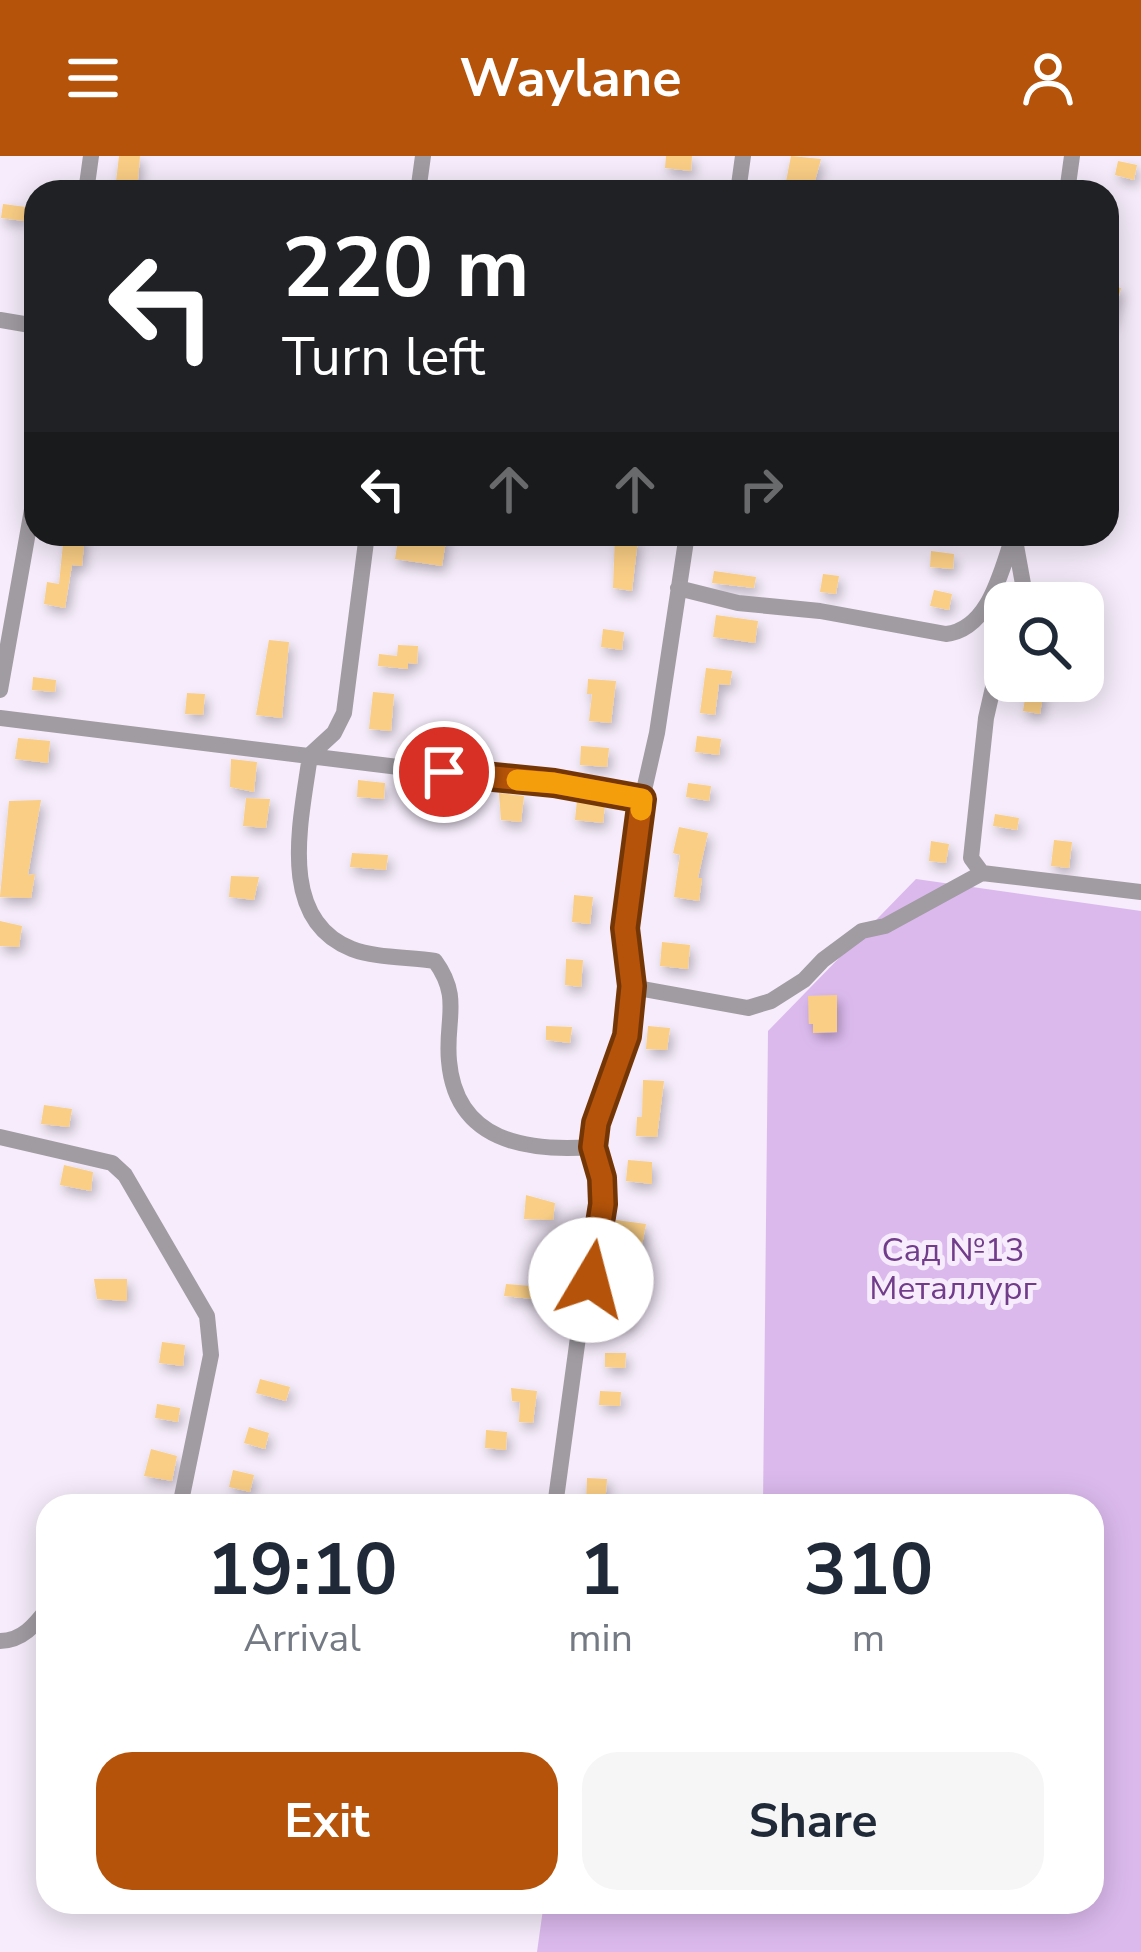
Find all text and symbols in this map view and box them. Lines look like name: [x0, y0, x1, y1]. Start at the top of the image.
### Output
text: Waylane: [459, 41, 682, 115]
icon: menu: [60, 45, 126, 111]
icon: person: [1015, 45, 1081, 111]
text: 220 m: [282, 211, 530, 326]
icon: left: [84, 228, 240, 384]
text: Turn left: [282, 320, 485, 394]
icon: left: [350, 456, 416, 522]
icon: ahead: [476, 456, 542, 522]
icon: ahead: [602, 456, 668, 522]
icon: right: [728, 456, 794, 522]
map controls: [984, 582, 1104, 702]
button: search: [984, 582, 1104, 702]
pin: [393, 721, 495, 823]
icon: arrive: [411, 739, 477, 805]
position arrow: [528, 1217, 654, 1343]
park label: Сад №13 Металлург: [869, 1228, 1037, 1311]
text: 19:10: [207, 1521, 397, 1619]
text: 1: [579, 1521, 622, 1619]
text: 310: [804, 1521, 933, 1619]
text: Arrival: [243, 1612, 361, 1665]
text: min: [568, 1612, 633, 1665]
text: m: [852, 1612, 885, 1665]
button: Exit: [96, 1752, 558, 1890]
button: Share: [582, 1752, 1044, 1890]

